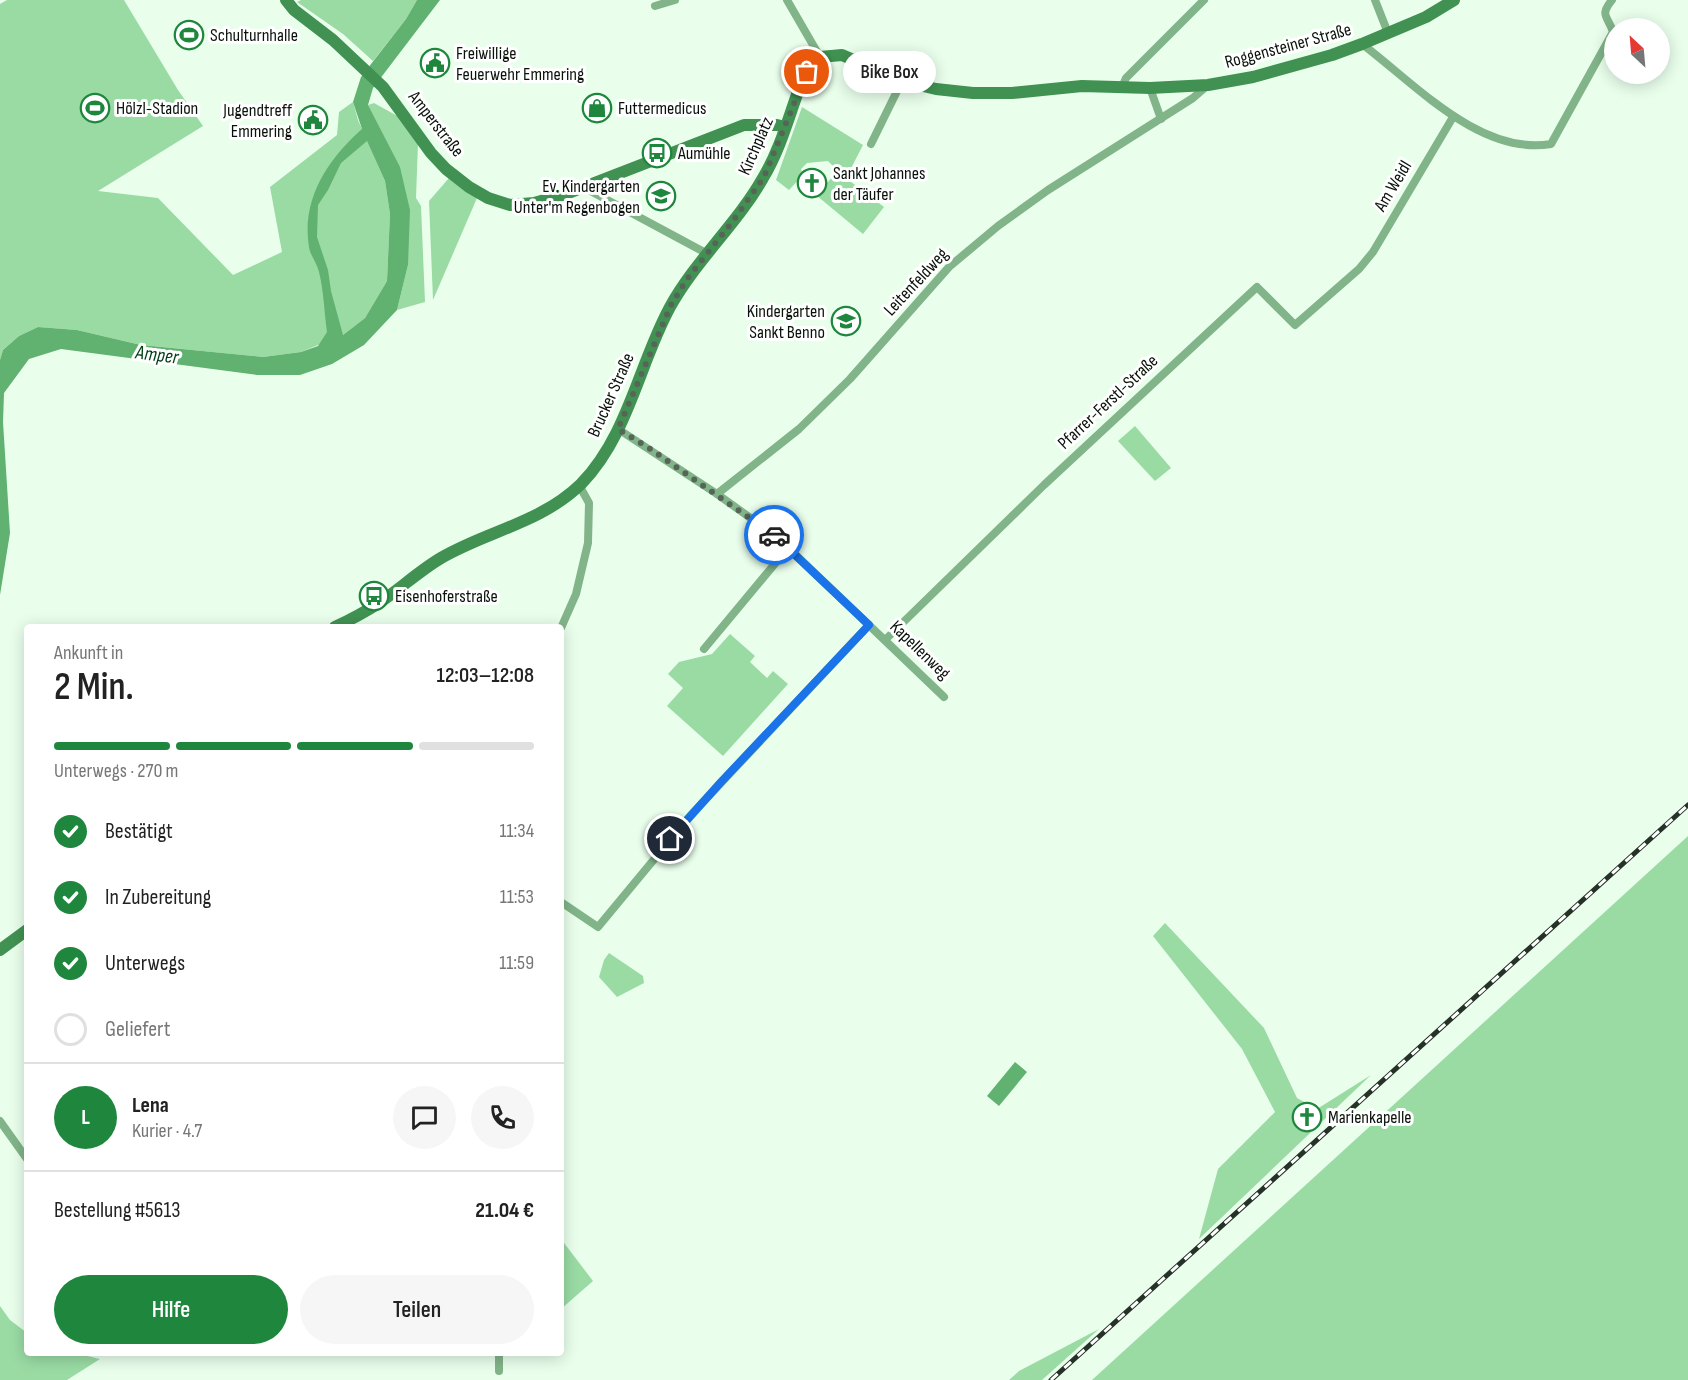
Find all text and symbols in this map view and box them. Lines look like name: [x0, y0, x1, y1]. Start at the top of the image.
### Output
north arrow: [1604, 18, 1670, 84]
map controls: [1604, 18, 1670, 84]
sports icon: Schulturnhalle: [173, 19, 205, 51]
street label: Roggensteiner Straße: [1223, 19, 1353, 73]
place label: Schulturnhalle: [210, 25, 298, 46]
place label: Freiwillige Feuerwehr Emmering: [456, 43, 584, 85]
pin: [781, 46, 832, 97]
public building icon: Freiwillige Feuerwehr Emmering: [419, 47, 451, 79]
callout: Bike Box: [843, 51, 936, 93]
icon: bag: [790, 55, 823, 88]
text: Bike Box: [861, 60, 918, 84]
street label: Amperstraße: [403, 86, 468, 161]
sports icon: Hölzl-Stadion: [79, 92, 111, 124]
shop icon: Futtermedicus: [581, 92, 613, 124]
place label: Hölzl-Stadion: [116, 98, 198, 119]
place label: Futtermedicus: [618, 98, 706, 119]
place label: Jugendtreff Emmering: [222, 100, 293, 142]
public building icon: Jugendtreff Emmering: [297, 104, 329, 136]
street label: Kirchplatz: [734, 113, 778, 178]
bus stop icon: Aumühle: [641, 137, 673, 169]
place label: Aumühle: [677, 143, 731, 164]
street label: Am Weidl: [1369, 157, 1416, 216]
place label: Sankt Johannes der Täufer: [833, 163, 925, 205]
church icon: Sankt Johannes der Täufer: [796, 167, 828, 199]
place label: Ev. Kindergarten Unter'm Regenbogen: [514, 176, 640, 218]
school or university icon: Ev. Kindergarten Unter'm Regenbogen: [645, 180, 677, 212]
street label: Leitenfeldweg: [879, 244, 953, 320]
place label: Kindergarten Sankt Benno: [747, 301, 825, 343]
school or university icon: Kindergarten Sankt Benno: [830, 305, 862, 337]
water label: Amper: [133, 340, 181, 370]
street label: Brucker Straße: [583, 350, 639, 440]
street label: Pfarrer-Ferstl-Straße: [1054, 350, 1162, 454]
courier: [744, 505, 804, 565]
icon: car: [758, 519, 791, 552]
bus stop icon: Eisenhoferstraße: [358, 580, 390, 612]
place label: Eisenhoferstraße: [395, 586, 498, 607]
street label: Kapellenweg: [885, 616, 955, 684]
text: Ankunft in: [54, 641, 123, 665]
text: 12:03–12:08: [436, 662, 534, 689]
text: 2 Min.: [54, 664, 134, 711]
text: Unterwegs · 270 m: [54, 759, 178, 783]
pin: [644, 813, 695, 864]
icon: check: [54, 815, 87, 848]
text: Bestätigt: [105, 818, 173, 845]
text: 11:34: [499, 819, 534, 843]
icon: home: [653, 822, 686, 855]
icon: check: [54, 881, 87, 914]
text: In Zubereitung: [105, 884, 211, 911]
text: 11:53: [500, 885, 534, 909]
icon: check: [54, 947, 87, 980]
text: Unterwegs: [105, 950, 185, 977]
text: 11:59: [499, 951, 534, 975]
text: Geliefert: [105, 1016, 170, 1043]
button: chat: [393, 1086, 456, 1149]
button: phone: [471, 1086, 534, 1149]
text: Lena: [132, 1092, 169, 1119]
church icon: Marienkapelle: [1291, 1101, 1323, 1133]
text: L: [81, 1104, 90, 1131]
place label: Marienkapelle: [1328, 1107, 1412, 1128]
text: Kurier · 4.7: [132, 1119, 202, 1143]
text: Bestellung #5613: [54, 1197, 180, 1224]
text: 21.04 €: [475, 1197, 534, 1224]
button: Hilfe: [54, 1275, 288, 1344]
button: Teilen: [300, 1275, 534, 1344]

